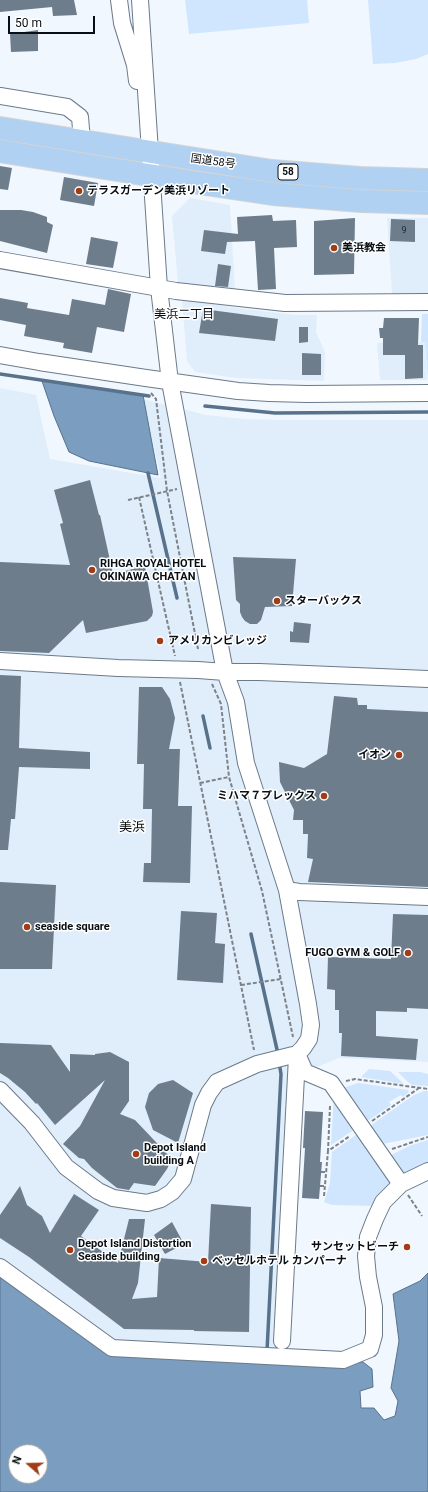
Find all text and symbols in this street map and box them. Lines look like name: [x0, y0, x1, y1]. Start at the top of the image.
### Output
scale bar: [10, 8, 97, 34]
text: 50 m: [15, 16, 42, 30]
street label: 国道58号: [190, 152, 236, 172]
road number: 58: [278, 164, 298, 180]
place label: テラスガーデン美浜リゾート: [87, 184, 230, 198]
marker: テラスガーデン美浜リゾート: [74, 186, 84, 196]
house number: 9: [401, 226, 407, 236]
place label: 美浜教会: [342, 241, 386, 255]
marker: 美浜教会: [329, 243, 339, 253]
district label: 美浜二丁目: [154, 308, 214, 322]
place label: RIHGA ROYAL HOTEL OKINAWA CHATAN: [100, 557, 206, 583]
marker: RIHGA ROYAL HOTEL OKINAWA CHATAN: [87, 565, 97, 575]
place label: スターバックス: [285, 594, 362, 608]
marker: スターバックス: [272, 596, 282, 606]
place label: アメリカンビレッジ: [168, 634, 267, 648]
marker: アメリカンビレッジ: [155, 636, 165, 646]
place label: イオン: [358, 748, 391, 762]
marker: イオン: [394, 750, 404, 760]
place label: ミハマ７プレックス: [217, 789, 316, 803]
marker: ミハマ７プレックス: [319, 791, 329, 801]
district label: 美浜: [119, 820, 145, 836]
place label: seaside square: [35, 920, 110, 934]
marker: seaside square: [22, 922, 32, 932]
place label: FUGO GYM & GOLF: [305, 946, 400, 960]
marker: FUGO GYM & GOLF: [403, 948, 413, 958]
place label: Depot Island building A: [144, 1141, 206, 1167]
marker: Depot Island building A: [131, 1149, 141, 1159]
place label: Depot Island Distortion Seaside building: [78, 1237, 192, 1263]
place label: サンセットビーチ: [311, 1240, 399, 1254]
marker: サンセットビーチ: [402, 1242, 412, 1252]
marker: Depot Island Distortion Seaside building: [65, 1245, 75, 1255]
place label: ベッセルホテル カンパーナ: [212, 1254, 347, 1268]
marker: ベッセルホテル カンパーナ: [199, 1256, 209, 1266]
north arrow: [8, 1444, 48, 1484]
text: N: [10, 1454, 25, 1466]

